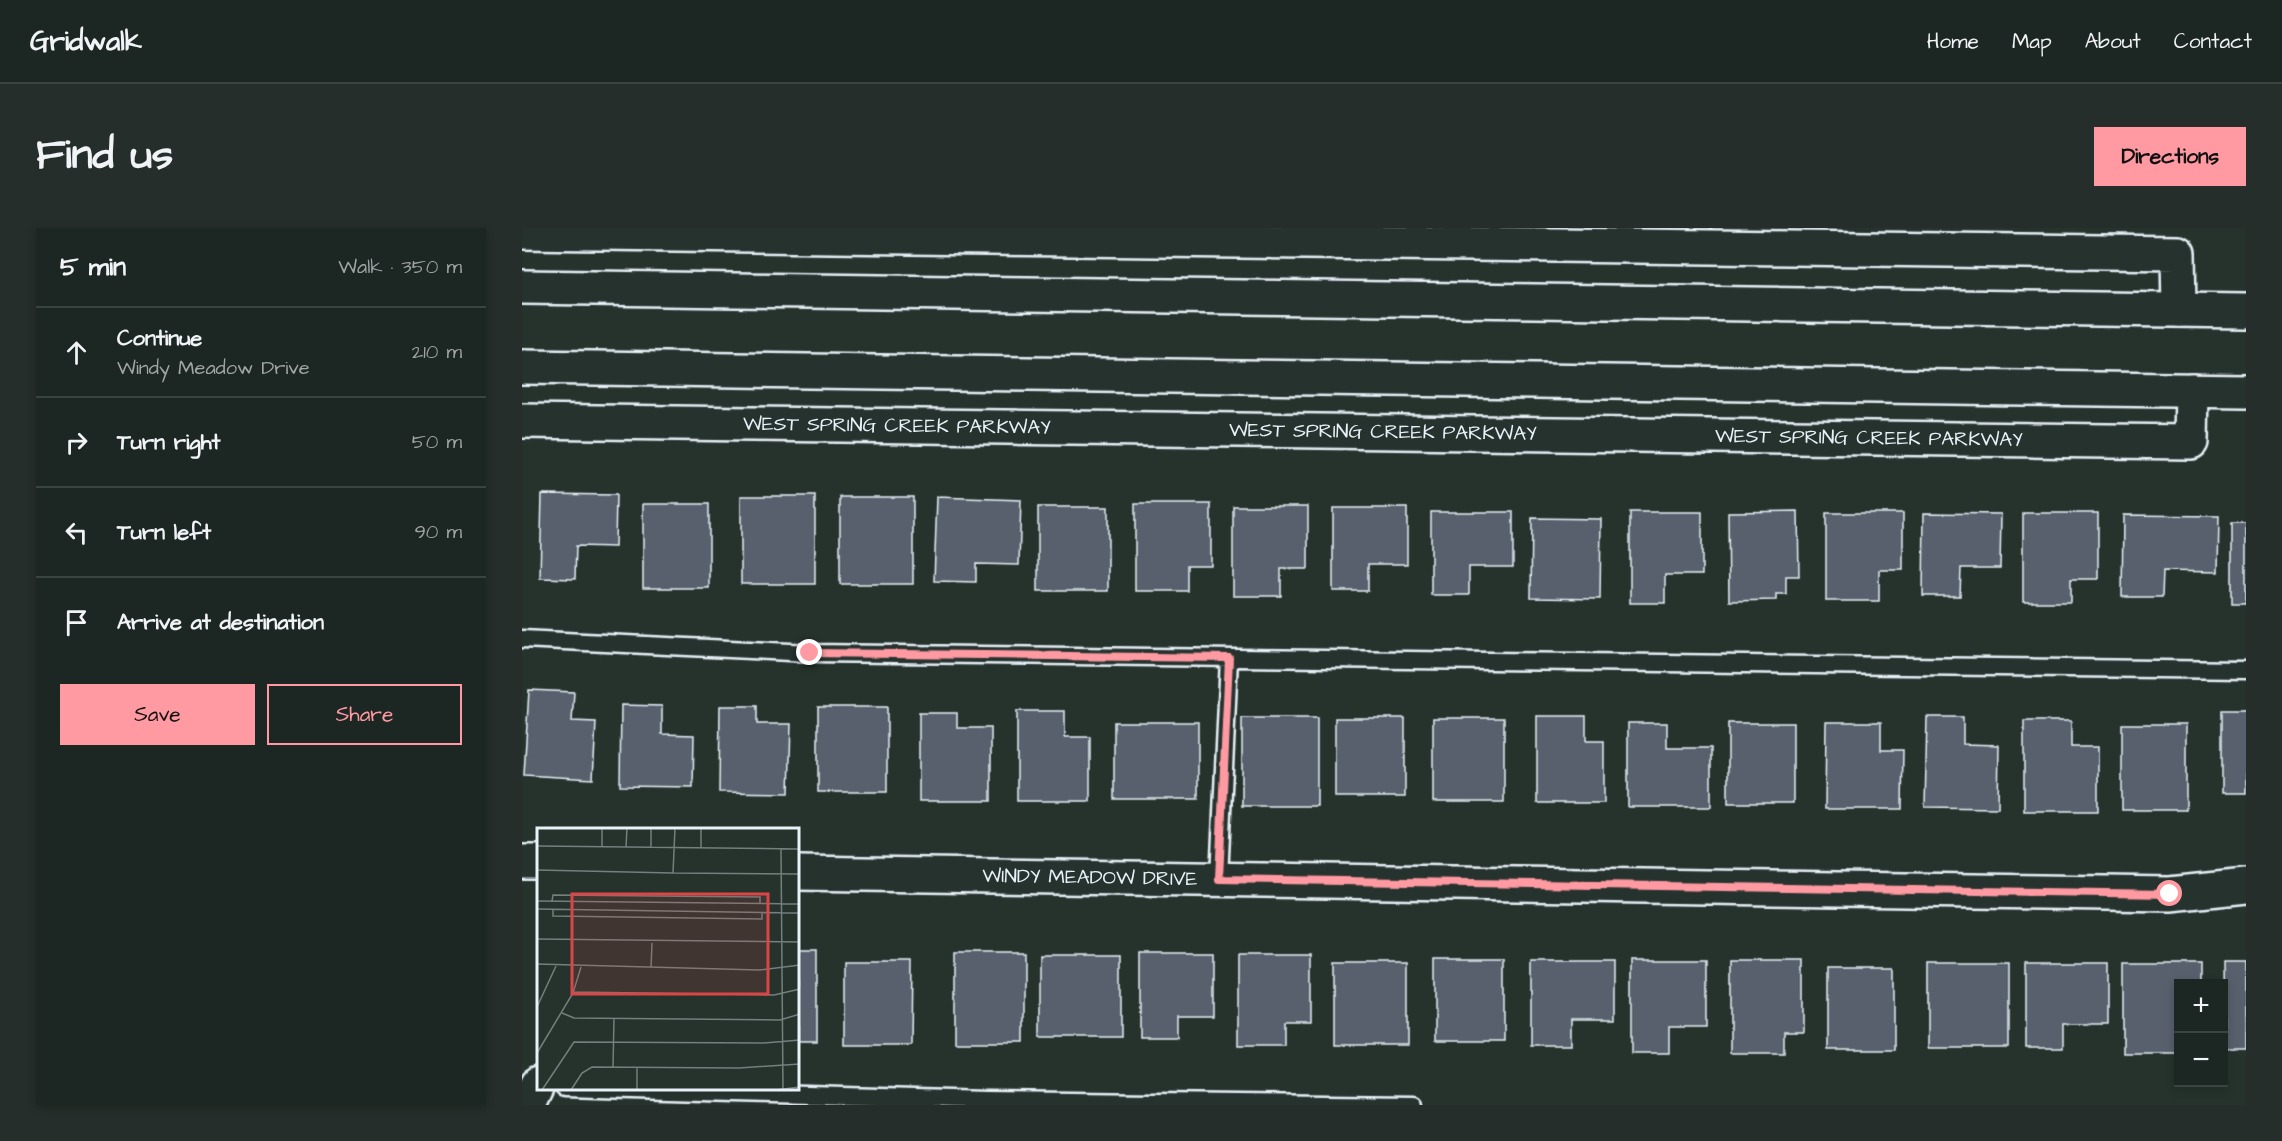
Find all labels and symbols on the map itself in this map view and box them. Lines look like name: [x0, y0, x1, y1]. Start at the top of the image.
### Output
street label: WEST SPRING CREEK PARKWAY: [743, 410, 1051, 442]
street label: WEST SPRING CREEK PARKWAY: [1229, 416, 1537, 448]
street label: WEST SPRING CREEK PARKWAY: [1715, 422, 2023, 454]
route end: [796, 639, 822, 665]
inset map: [537, 828, 800, 1090]
street label: WINDY MEADOW DRIVE: [982, 862, 1198, 893]
route start: [2156, 880, 2182, 906]

